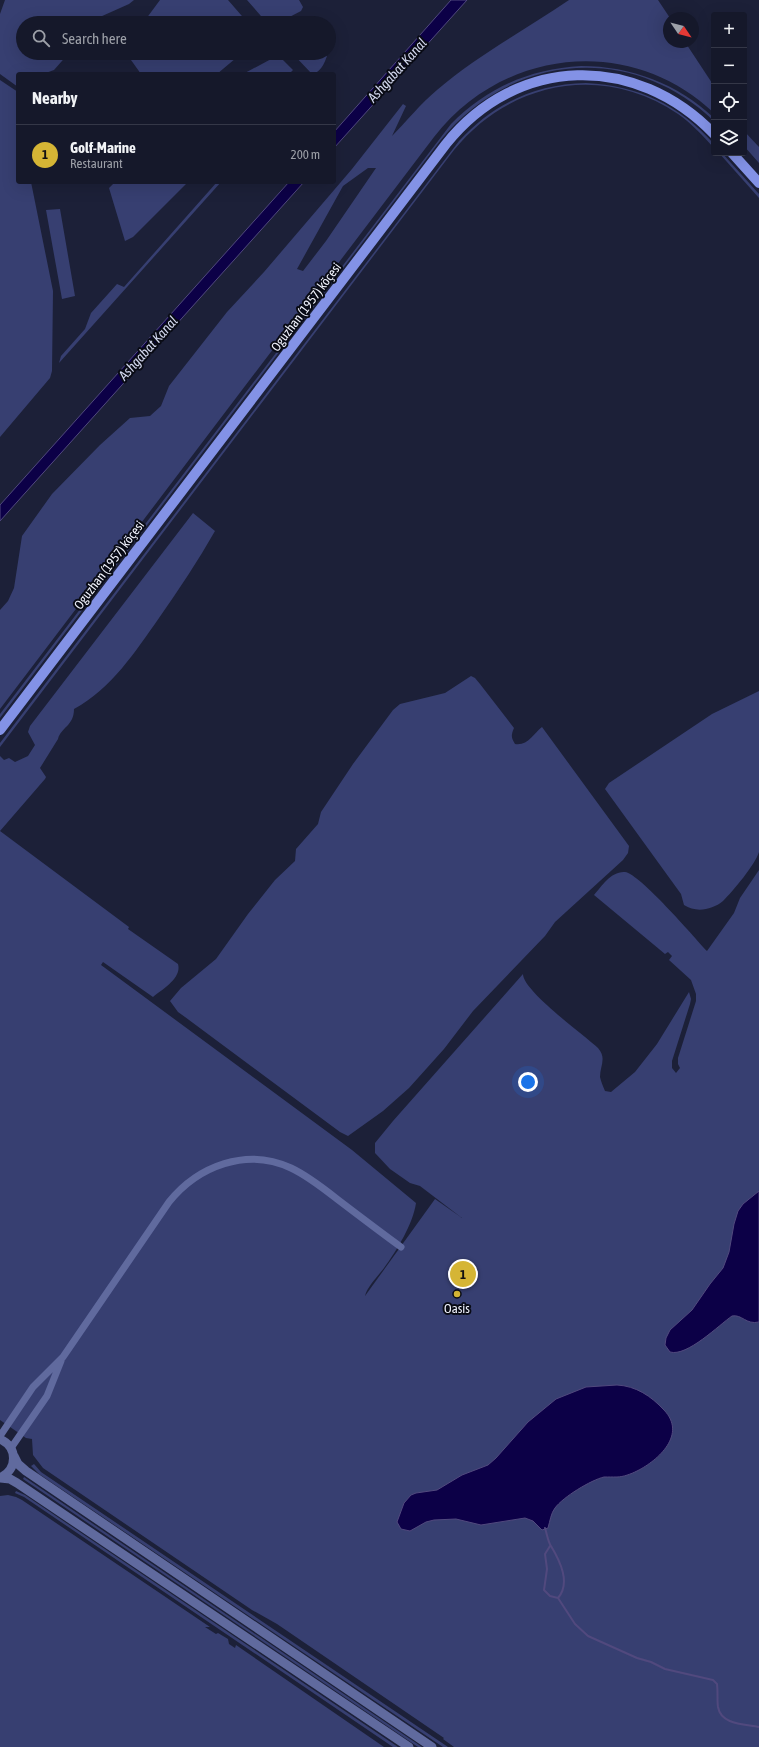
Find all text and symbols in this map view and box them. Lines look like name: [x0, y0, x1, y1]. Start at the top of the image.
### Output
north arrow: [663, 12, 699, 48]
map controls: [711, 12, 747, 156]
button: +: [711, 12, 747, 48]
search box: [16, 16, 336, 60]
icon: search: [30, 27, 52, 49]
text: Search here: [62, 30, 127, 47]
water label: Ashgabat Kanal: [363, 34, 430, 106]
button: −: [711, 48, 747, 84]
button: locate: [711, 84, 747, 120]
text: Nearby: [32, 88, 78, 108]
button: layers: [711, 120, 747, 156]
text: Golf-Marine: [70, 139, 136, 156]
text: 1: [42, 147, 48, 162]
text: 200 m: [291, 147, 320, 162]
text: Restaurant: [70, 156, 123, 171]
street label: Oguzhan (1957) köçesi: [268, 260, 344, 354]
water label: Ashgabat Kanal: [114, 312, 181, 384]
street label: Oguzhan (1957) köçesi: [71, 518, 147, 612]
your location: [518, 1072, 538, 1092]
pin: 1: [450, 1259, 476, 1289]
marker: Oasis: [452, 1289, 462, 1299]
place label: Oasis: [444, 1301, 470, 1316]

